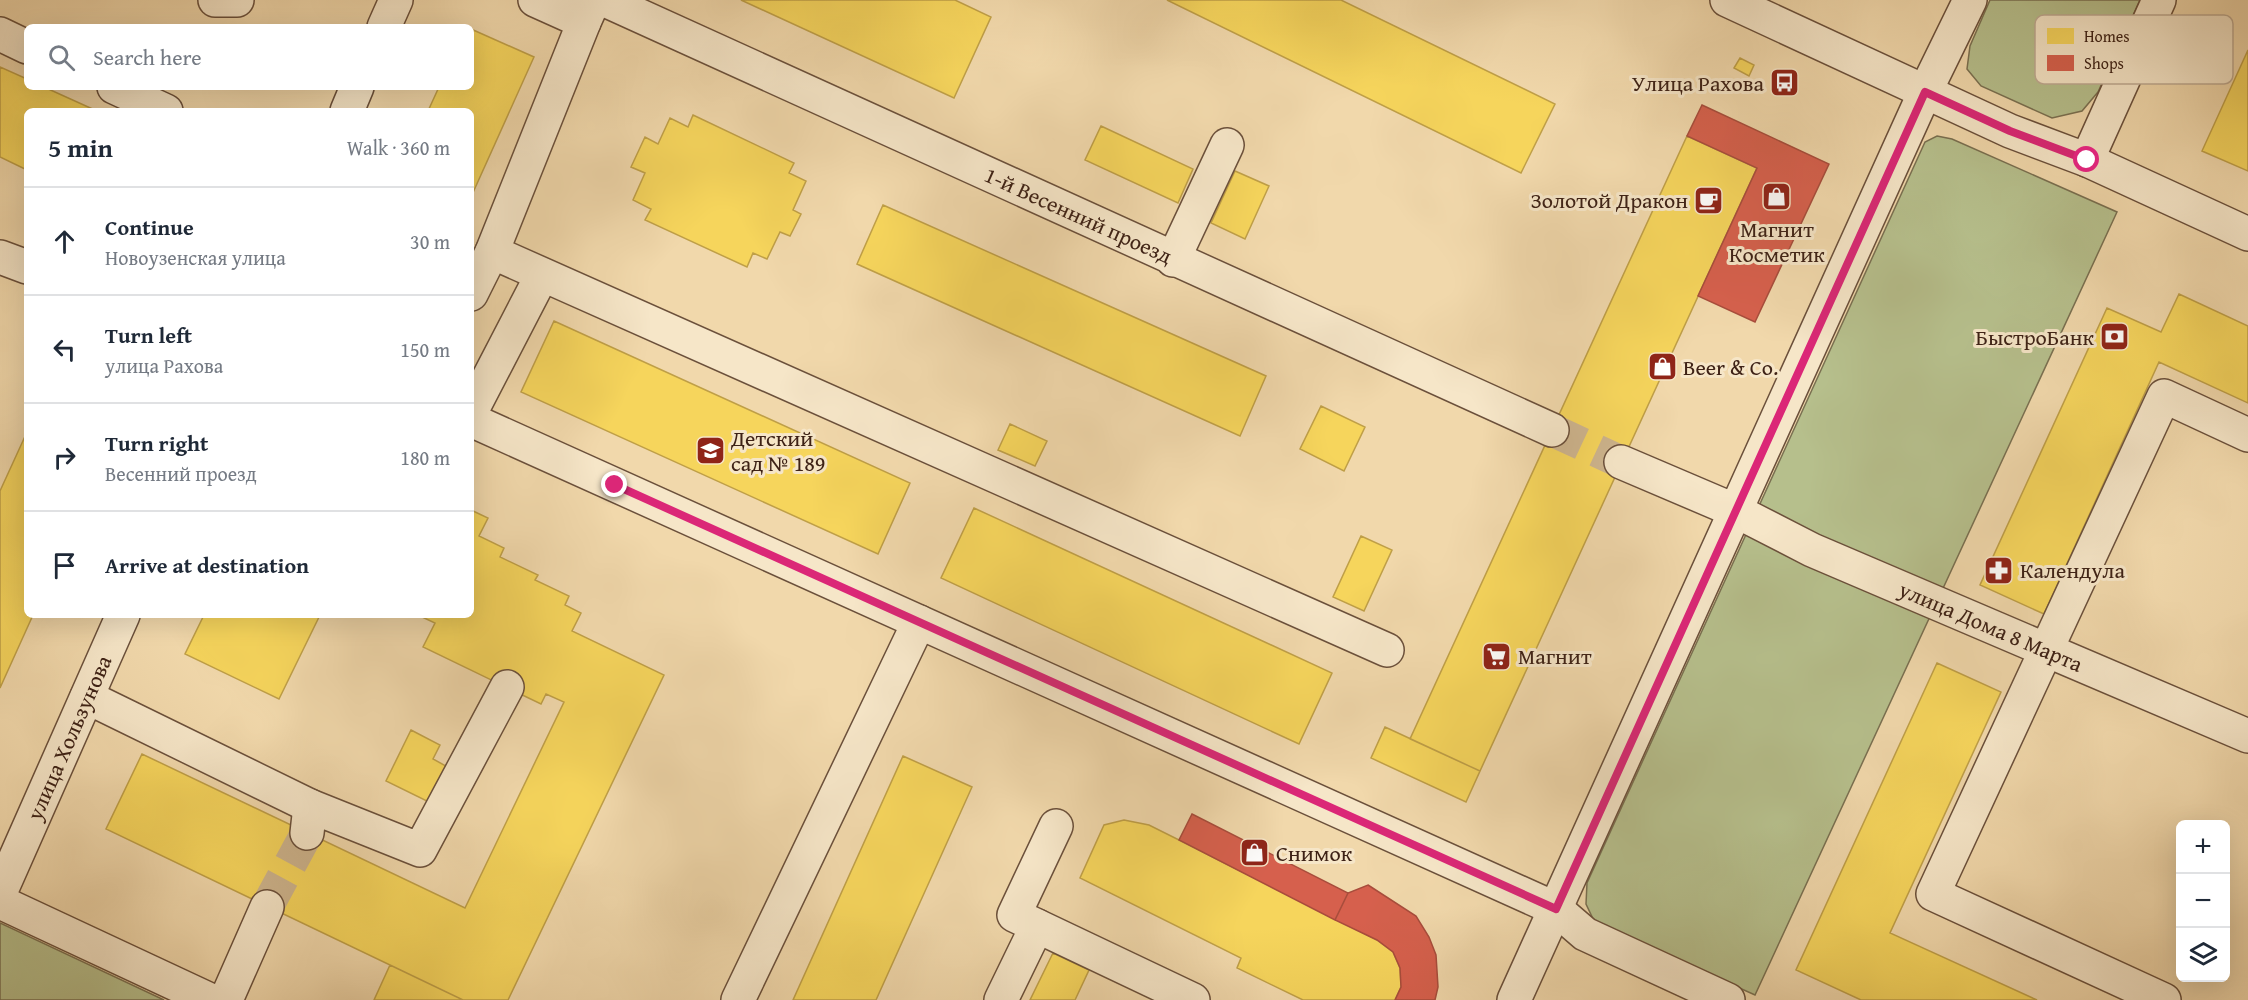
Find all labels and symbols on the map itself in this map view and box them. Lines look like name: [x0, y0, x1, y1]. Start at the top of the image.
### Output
legend: [2035, 15, 2233, 84]
text: Homes: [2084, 24, 2130, 48]
text: Shops: [2084, 51, 2124, 75]
place label: Улица Рахова: [1632, 67, 1765, 99]
bus stop icon: Улица Рахова: [1769, 67, 1801, 99]
route start: [2073, 146, 2099, 172]
street label: 1-й Весенний проезд: [979, 158, 1178, 272]
shop icon: Магнит Косметик: [1761, 181, 1793, 213]
place label: Золотой Дракон: [1530, 184, 1688, 216]
cafe icon: Золотой Дракон: [1693, 184, 1725, 216]
place label: Магнит Косметик: [1729, 213, 1825, 270]
place label: БыстроБанк: [1975, 321, 2094, 353]
bank icon: БыстроБанк: [2099, 321, 2131, 353]
shop icon: Beer & Co.: [1646, 351, 1678, 383]
place label: Beer & Co.: [1683, 351, 1778, 383]
place label: Детский сад № 189: [730, 422, 825, 479]
school or university icon: Детский сад № 189: [694, 435, 726, 467]
route end: [601, 471, 627, 497]
pharmacy icon: Календула: [1983, 554, 2015, 586]
place label: Календула: [2020, 554, 2125, 586]
street label: улица Дома 8 Марта: [1893, 573, 2088, 680]
supermarket icon: Магнит: [1481, 640, 1513, 672]
place label: Магнит: [1518, 640, 1592, 672]
street label: улица Хользунова: [18, 649, 120, 826]
shop icon: Снимок: [1239, 837, 1271, 869]
place label: Снимок: [1276, 837, 1353, 869]

